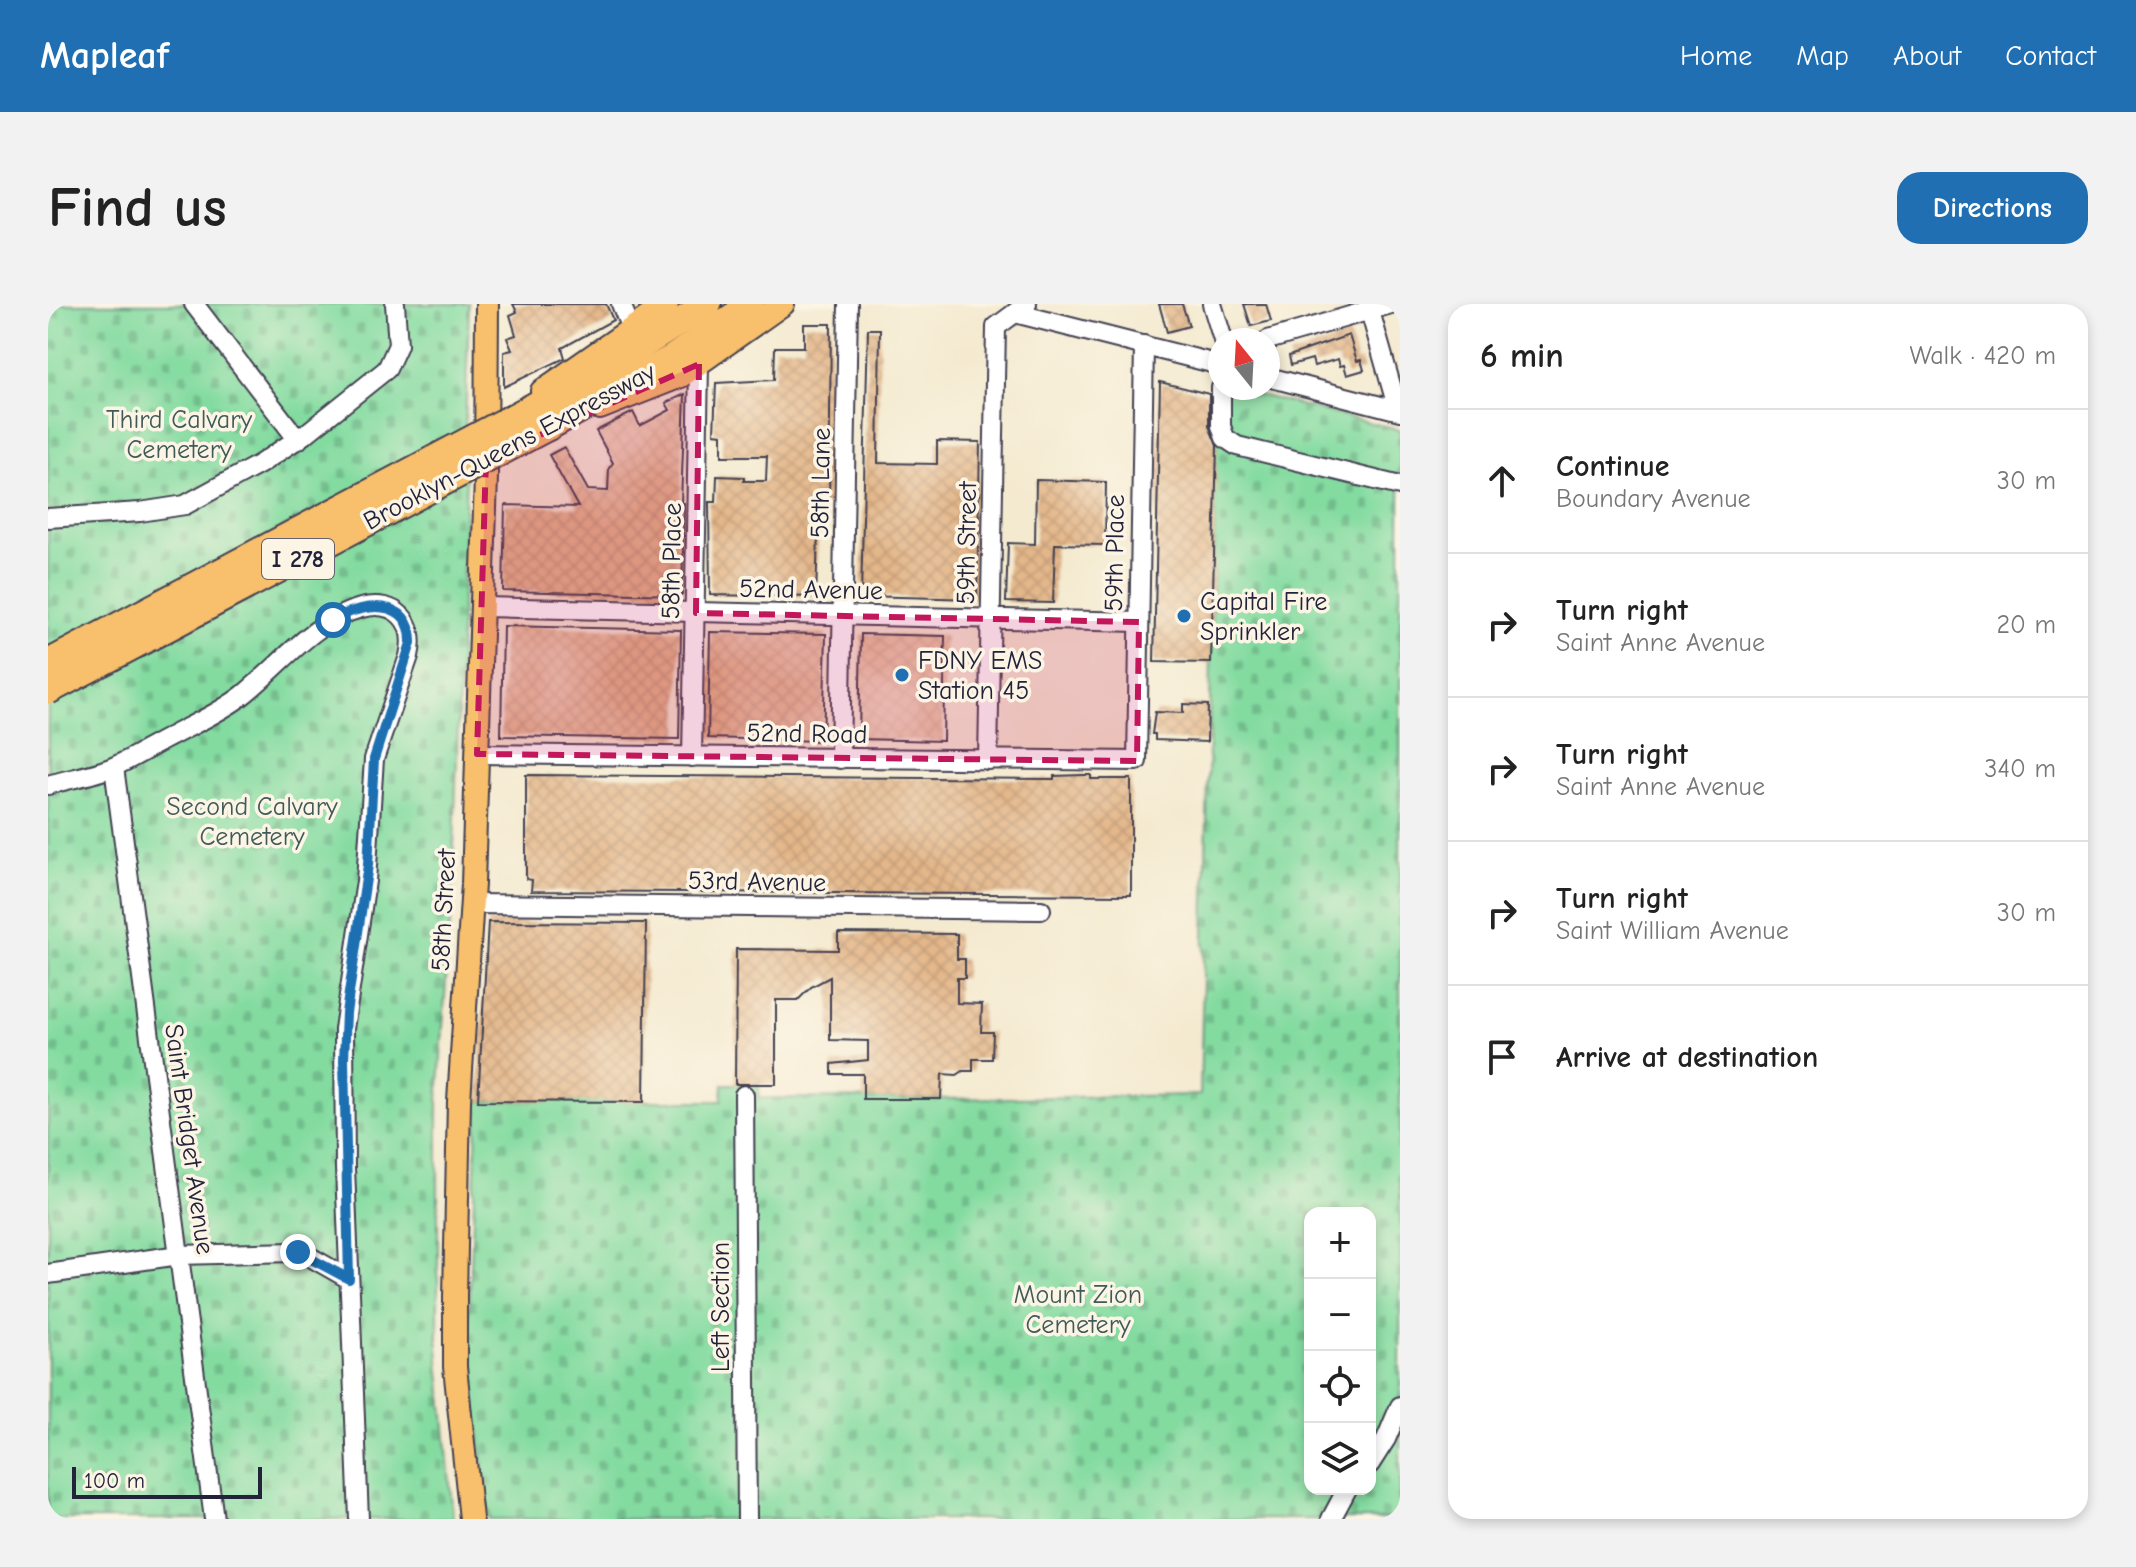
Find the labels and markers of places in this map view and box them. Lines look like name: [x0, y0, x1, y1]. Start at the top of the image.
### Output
place label: Capital Fire Sprinkler: [1200, 587, 1327, 647]
marker: Capital Fire Sprinkler: [1175, 607, 1193, 625]
place label: FDNY EMS Station 45: [918, 646, 1042, 706]
marker: FDNY EMS Station 45: [893, 666, 911, 684]

